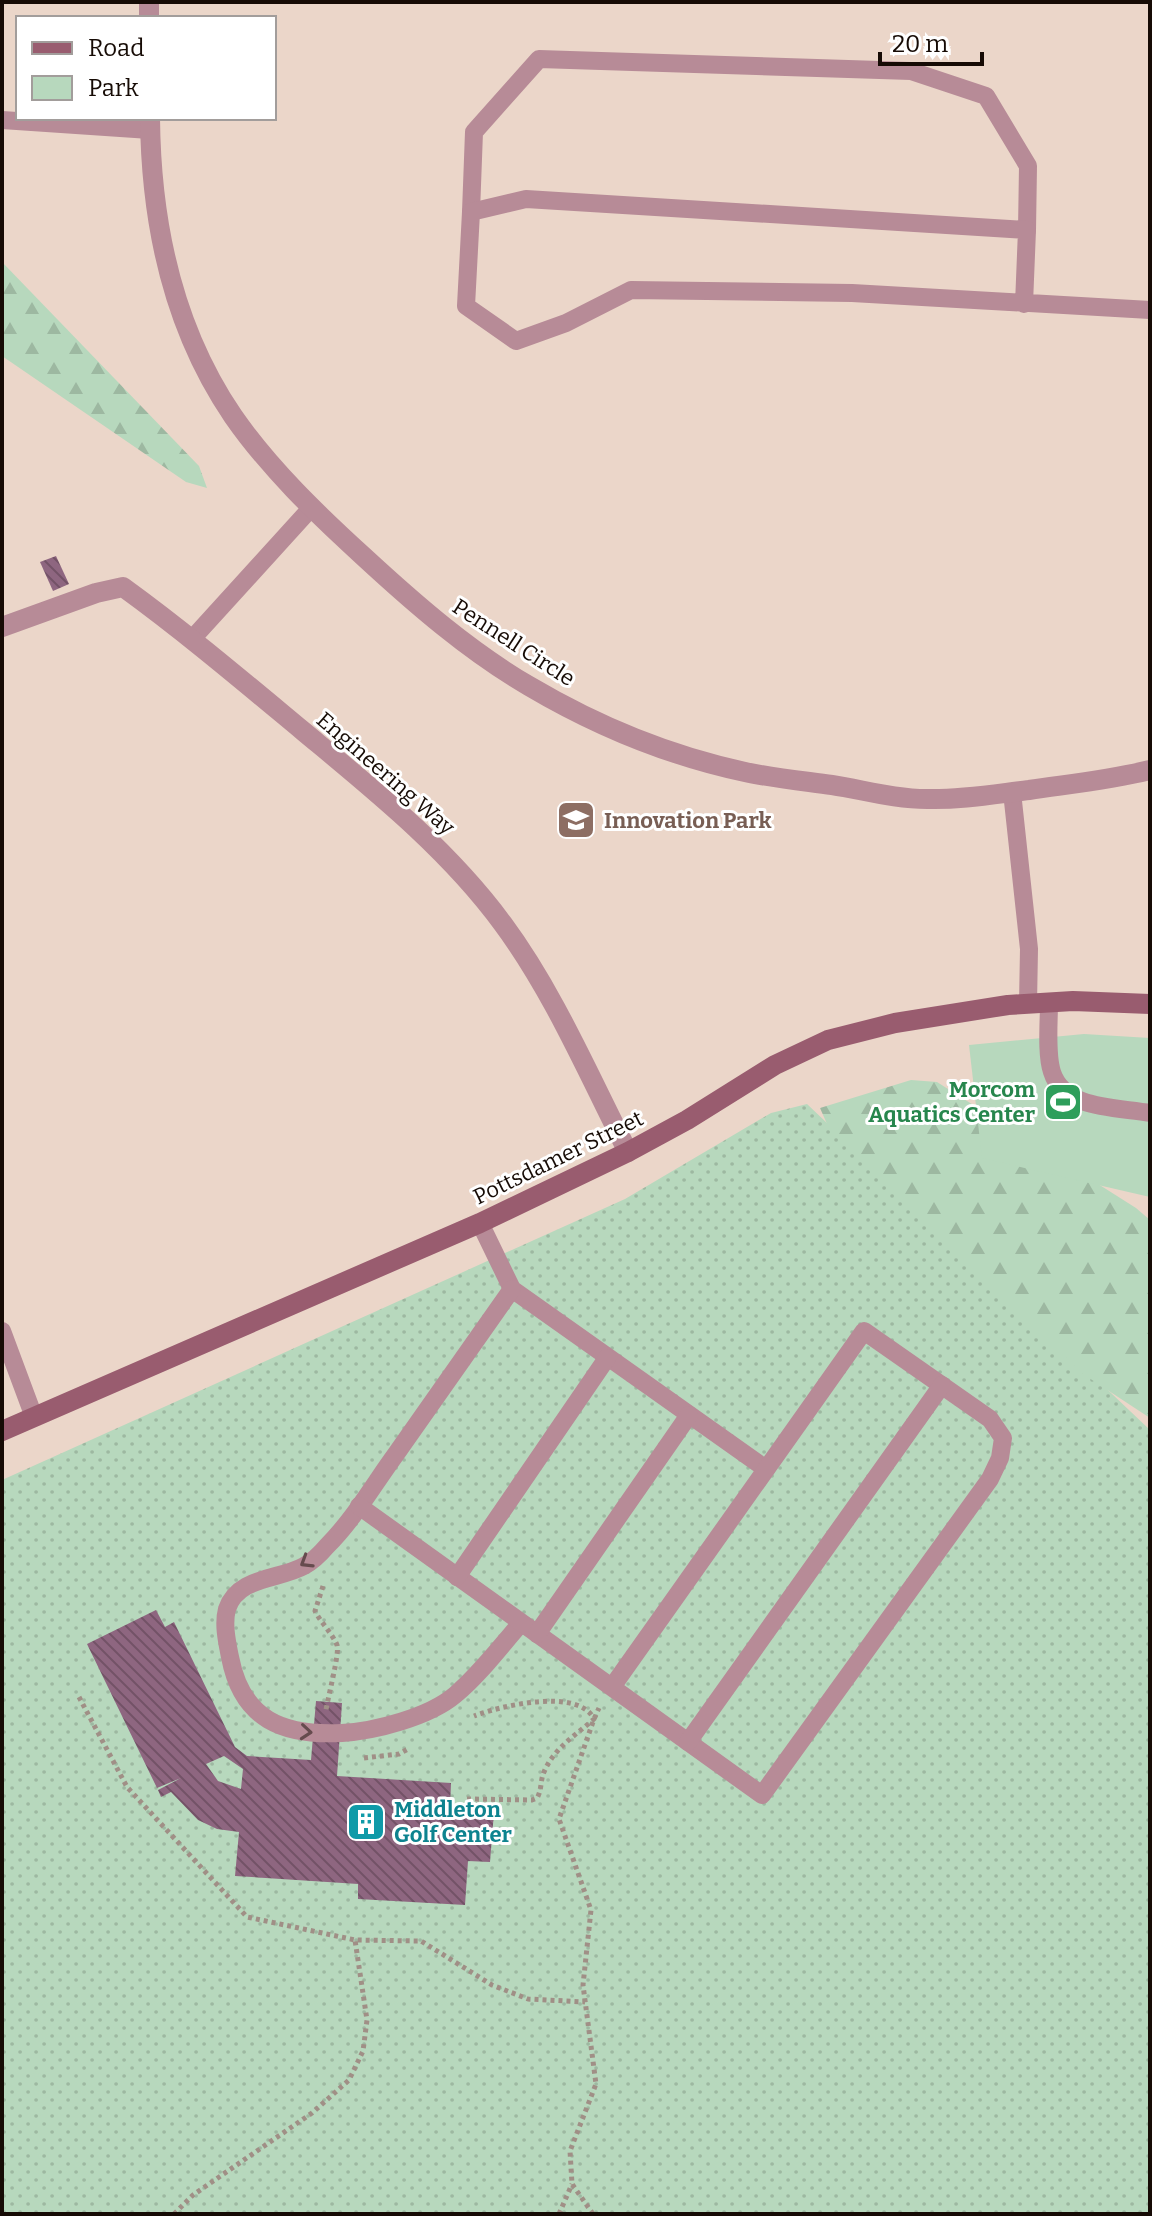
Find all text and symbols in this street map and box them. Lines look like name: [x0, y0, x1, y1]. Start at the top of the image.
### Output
legend: [16, 16, 276, 120]
scale bar: [880, 16, 982, 66]
text: 20 m: [892, 30, 948, 58]
text: Road: [88, 34, 144, 62]
text: Park: [88, 74, 139, 102]
street label: Pennell Circle: [448, 593, 580, 692]
street label: Engineering Way: [311, 706, 461, 841]
school or university icon: Innovation Park: [555, 799, 597, 841]
place label: Innovation Park: [604, 807, 771, 834]
place label: Morcom Aquatics Center: [868, 1076, 1036, 1128]
sports icon: Morcom Aquatics Center: [1042, 1081, 1084, 1123]
street label: Pottsdamer Street: [469, 1105, 648, 1210]
one-way arrow: [300, 1552, 314, 1567]
one-way arrow: [300, 1723, 313, 1740]
place label: Middleton Golf Center: [394, 1796, 513, 1848]
building icon: Middleton Golf Center: [345, 1801, 387, 1843]

